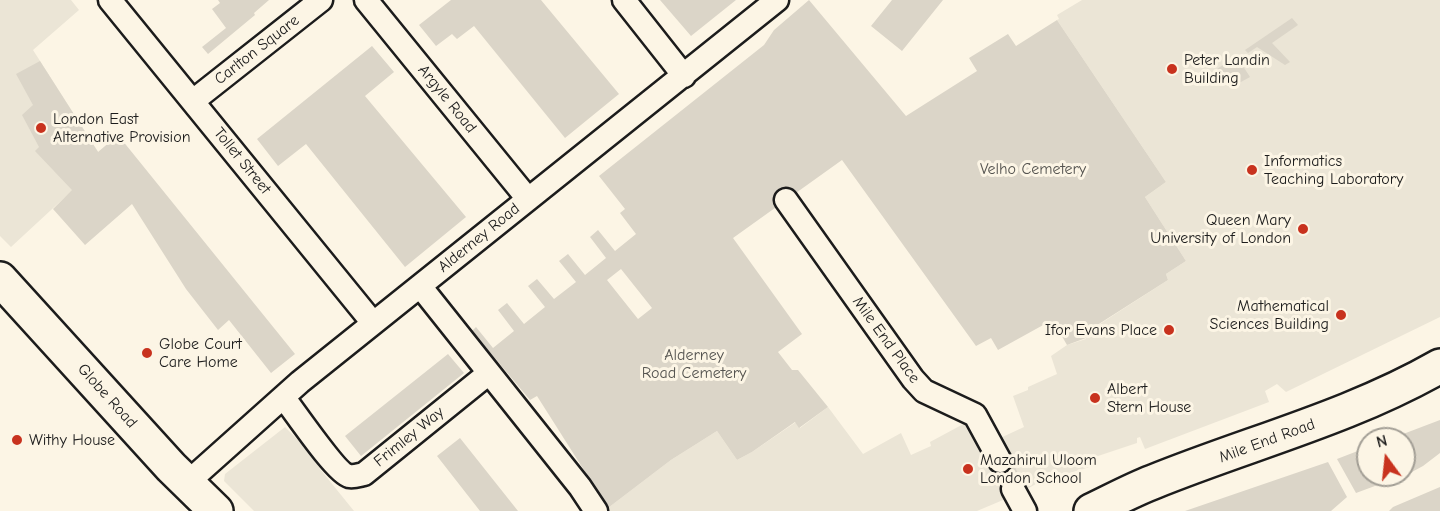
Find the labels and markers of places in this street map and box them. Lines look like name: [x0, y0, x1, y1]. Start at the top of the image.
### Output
place label: Peter Landin Building: [1184, 50, 1270, 88]
marker: Peter Landin Building: [1165, 62, 1179, 76]
place label: London East Alternative Provision: [53, 109, 191, 147]
marker: London East Alternative Provision: [34, 121, 48, 135]
place label: Informatics Teaching Laboratory: [1264, 151, 1403, 189]
marker: Informatics Teaching Laboratory: [1245, 163, 1259, 177]
place label: Queen Mary University of London: [1150, 210, 1291, 248]
marker: Queen Mary University of London: [1296, 222, 1310, 236]
place label: Mathematical Sciences Building: [1210, 296, 1329, 334]
marker: Mathematical Sciences Building: [1334, 308, 1348, 322]
place label: Ifor Evans Place: [1045, 320, 1157, 340]
marker: Ifor Evans Place: [1162, 323, 1176, 337]
place label: Globe Court Care Home: [159, 334, 242, 372]
marker: Globe Court Care Home: [140, 346, 154, 360]
place label: Albert Stern House: [1107, 379, 1191, 417]
marker: Albert Stern House: [1088, 391, 1102, 405]
place label: Withy House: [29, 430, 115, 450]
marker: Withy House: [10, 433, 24, 447]
place label: Mazahirul Uloom London School: [980, 450, 1097, 488]
marker: Mazahirul Uloom London School: [961, 462, 975, 476]

